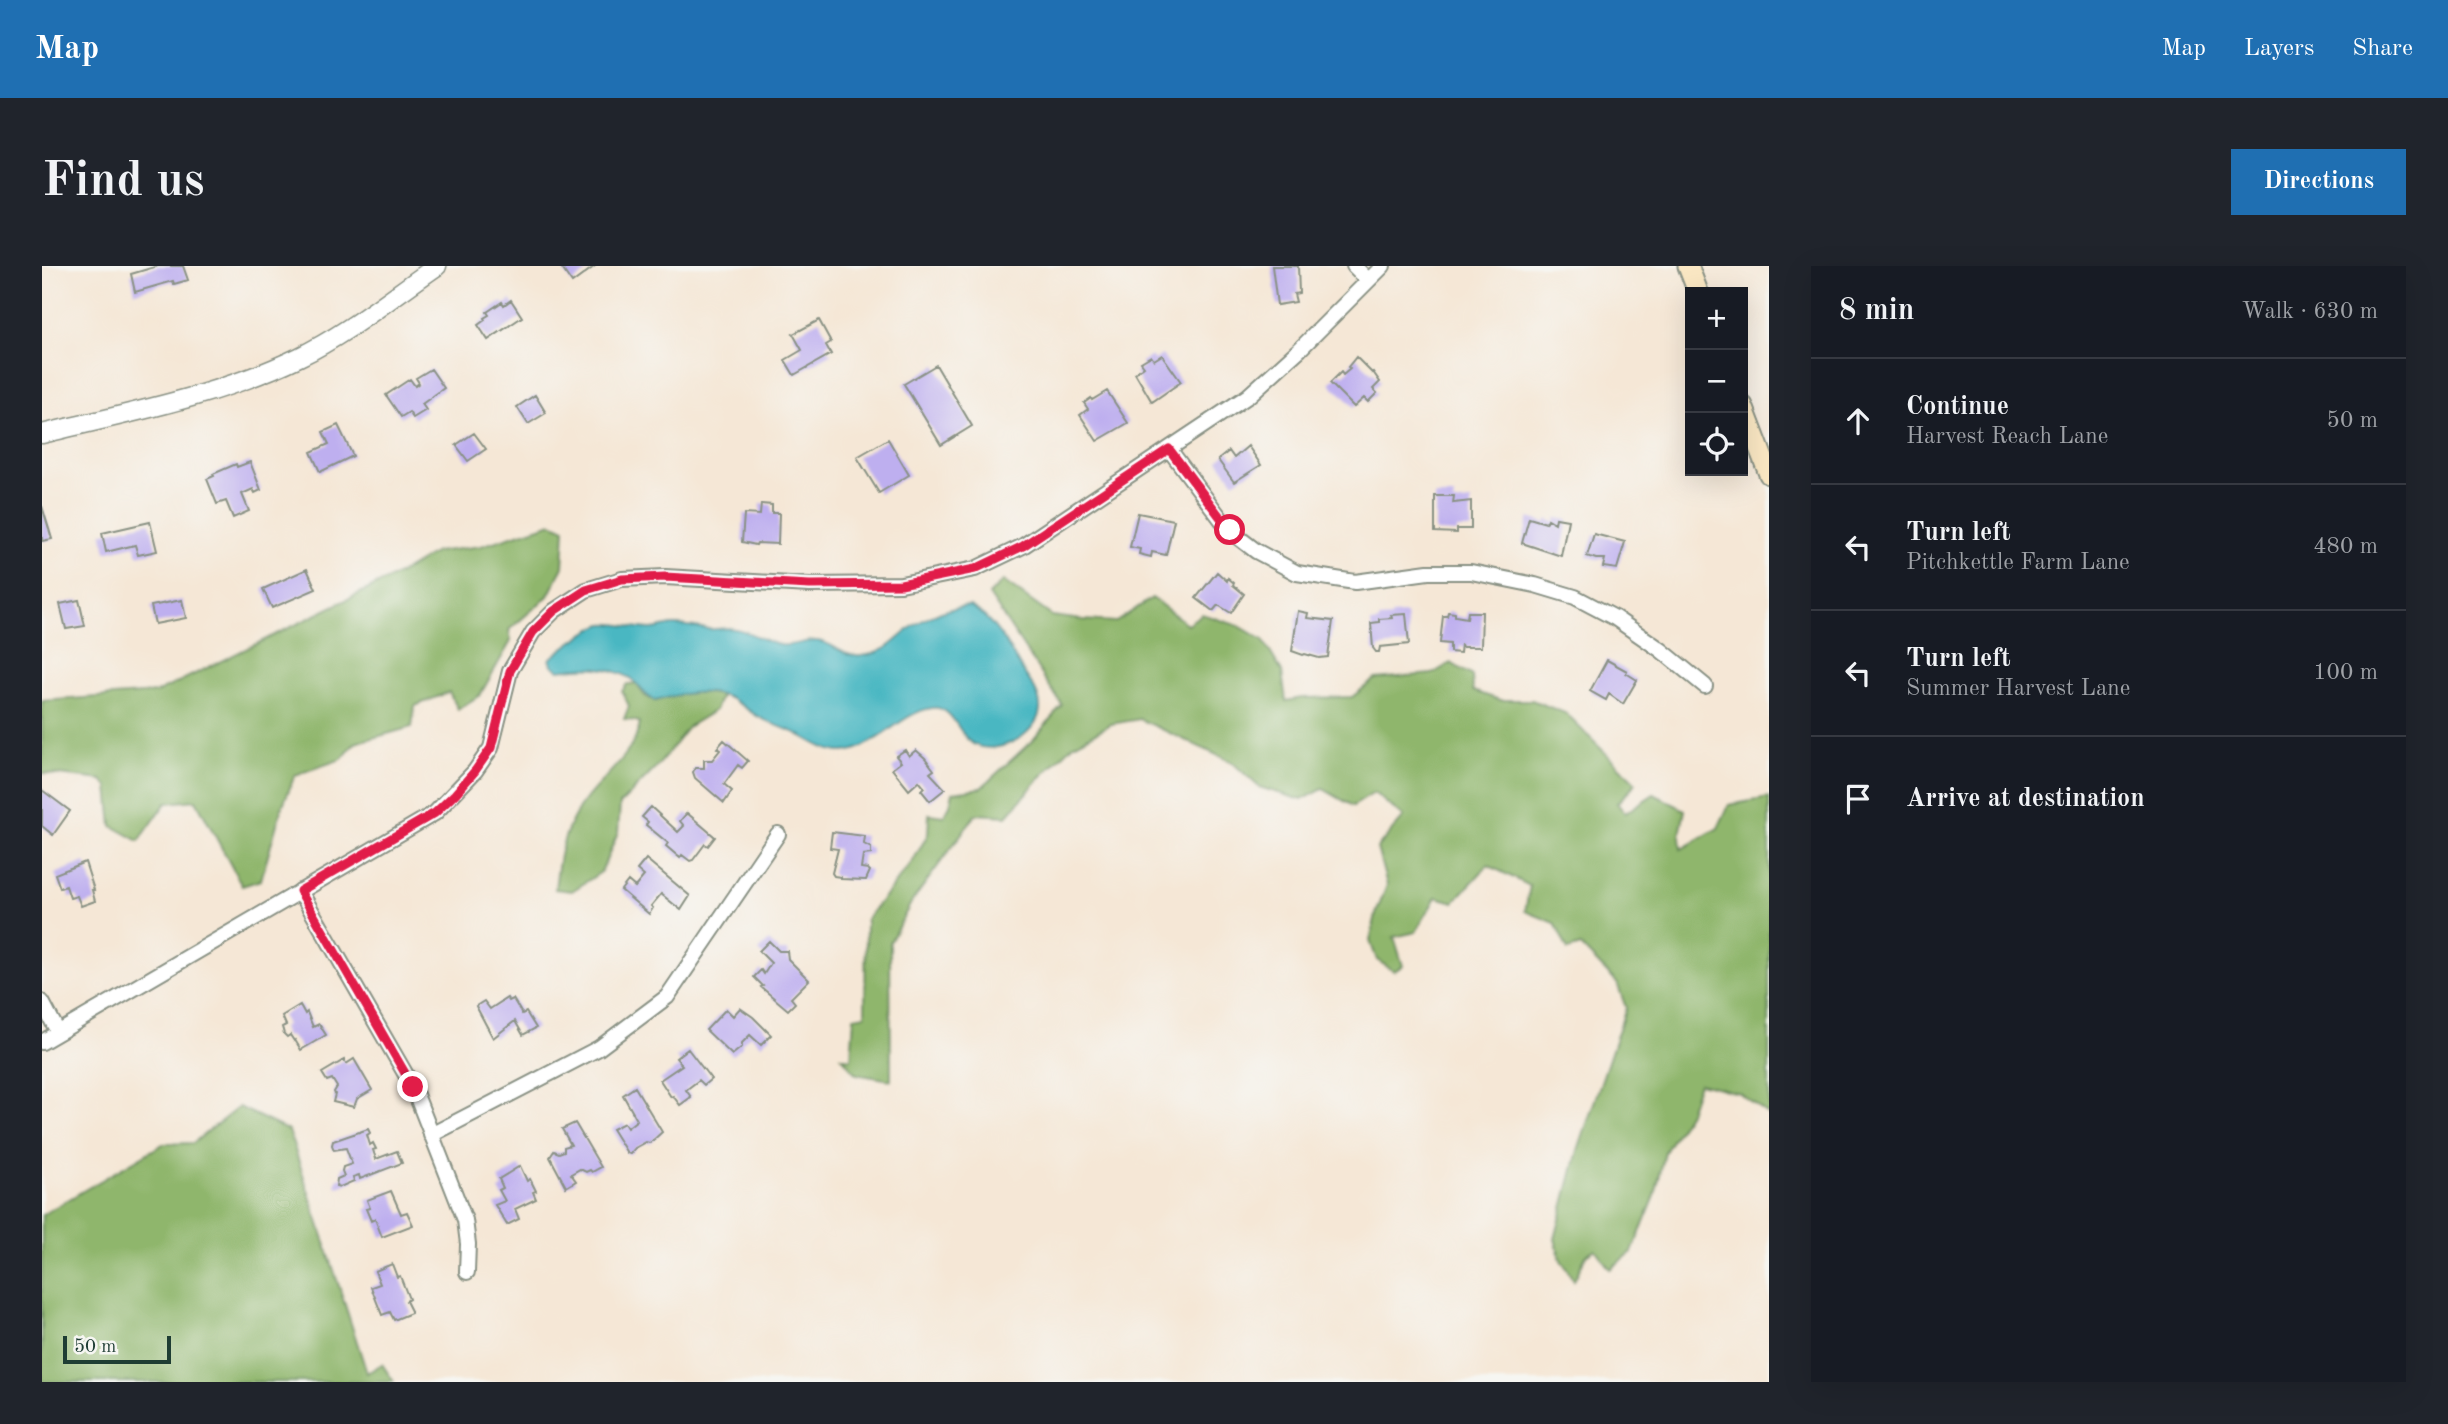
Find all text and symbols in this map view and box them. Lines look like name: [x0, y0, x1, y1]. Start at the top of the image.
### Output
text: Map: [35, 33, 99, 66]
text: Map: [2162, 37, 2206, 61]
text: Layers: [2244, 37, 2314, 61]
text: Share: [2352, 37, 2413, 61]
button: Directions: [2231, 149, 2406, 215]
text: Find us: [42, 158, 205, 207]
map controls: [1685, 287, 1748, 476]
button: +: [1685, 287, 1748, 350]
text: 8 min: [1839, 296, 1914, 326]
text: Walk · 630 m: [2242, 300, 2378, 323]
button: −: [1685, 350, 1748, 413]
text: Continue: [1906, 394, 2009, 420]
icon: ahead: [1839, 402, 1877, 440]
text: 50 m: [2327, 409, 2378, 432]
button: locate: [1685, 413, 1748, 476]
text: Harvest Reach Lane: [1906, 425, 2108, 448]
route start: [1214, 514, 1245, 545]
text: Turn left: [1906, 520, 2011, 546]
icon: left: [1839, 528, 1877, 566]
text: 480 m: [2313, 535, 2378, 558]
text: Pitchkettle Farm Lane: [1906, 551, 2130, 574]
text: Turn left: [1906, 646, 2011, 672]
icon: left: [1839, 654, 1877, 692]
text: 100 m: [2313, 661, 2378, 684]
text: Summer Harvest Lane: [1906, 677, 2130, 700]
icon: arrive: [1839, 780, 1877, 818]
text: Arrive at destination: [1906, 786, 2145, 812]
route end: [397, 1071, 428, 1102]
scale bar: [63, 1333, 172, 1365]
text: 50 m: [74, 1338, 116, 1357]

